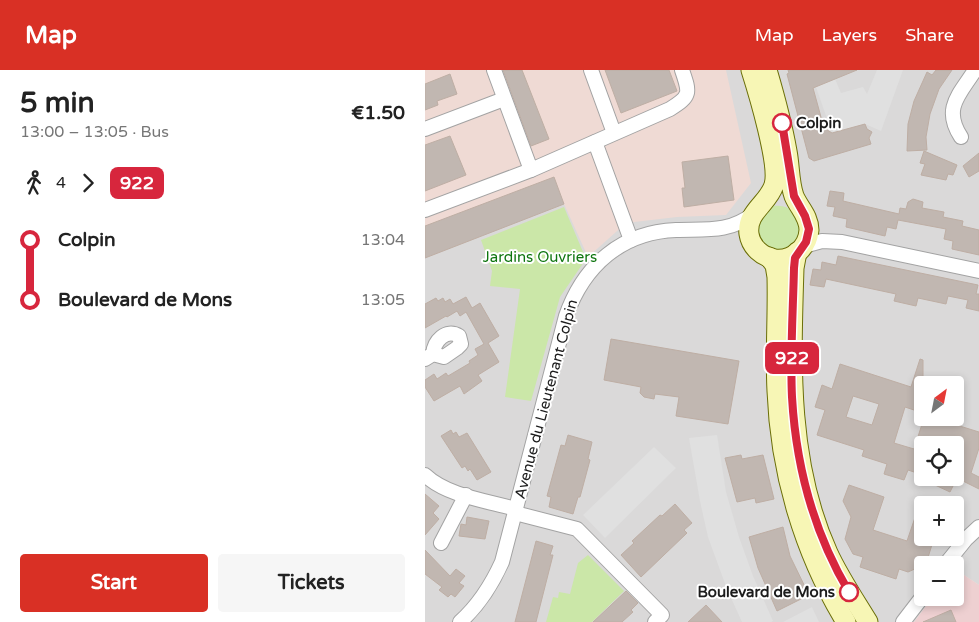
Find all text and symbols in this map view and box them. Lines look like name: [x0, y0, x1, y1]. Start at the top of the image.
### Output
text: Map: [25, 21, 77, 50]
text: Map: [755, 24, 794, 46]
text: Layers: [822, 24, 877, 46]
text: Share: [905, 24, 954, 46]
text: 5 min: [20, 86, 95, 120]
text: €1.50: [351, 102, 405, 124]
marker: Colpin: [772, 113, 792, 133]
place label: Colpin: [796, 114, 841, 133]
text: 13:00 – 13:05 · Bus: [20, 122, 169, 142]
icon: walk: [20, 169, 48, 197]
icon: forward: [74, 169, 102, 197]
text: 922: [120, 172, 154, 194]
text: 4: [56, 173, 66, 193]
text: Colpin: [58, 229, 115, 251]
text: 13:04: [361, 230, 405, 250]
park label: Jardins Ouvriers: [483, 248, 597, 266]
text: Boulevard de Mons: [58, 289, 232, 311]
text: 13:05: [361, 290, 405, 310]
street label: Avenue du Lieutenant Colpin: [511, 297, 581, 501]
line badge: 922: [763, 342, 821, 374]
text: 922: [775, 347, 809, 369]
north arrow: [914, 376, 964, 426]
map controls: [914, 376, 964, 606]
button: locate: [914, 436, 964, 486]
button: +: [914, 496, 964, 546]
button: Start: [20, 554, 208, 612]
button: Tickets: [218, 554, 405, 612]
button: −: [914, 556, 964, 606]
marker: Boulevard de Mons: [839, 582, 859, 602]
place label: Boulevard de Mons: [698, 583, 835, 601]

